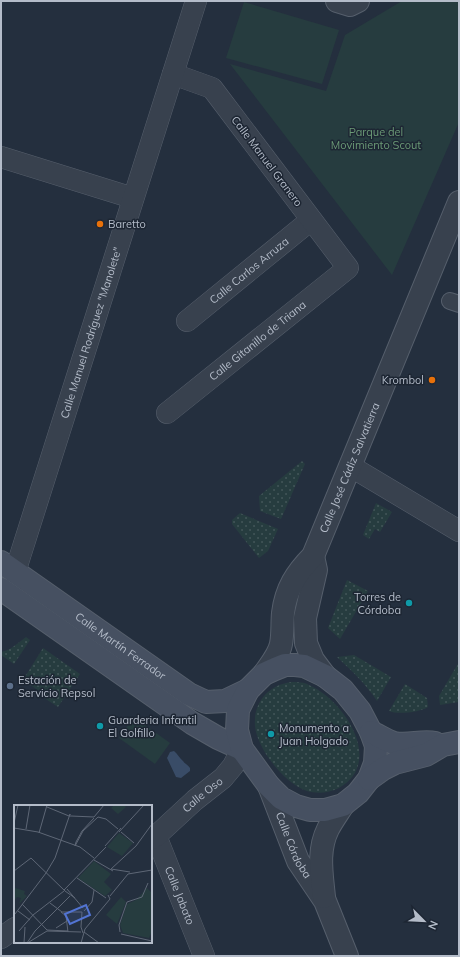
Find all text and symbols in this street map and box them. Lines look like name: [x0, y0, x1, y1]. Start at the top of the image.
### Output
street label: Calle Manuel Granero: [228, 113, 306, 209]
park label: Parque del Movimiento Scout: [331, 125, 421, 152]
place label: Baretto: [108, 217, 146, 231]
marker: Baretto: [95, 219, 105, 229]
street label: Calle Carlos Arruza: [207, 234, 291, 307]
street label: Calle Manuel Rodríguez "Manolete": [57, 245, 125, 420]
street label: Calle Gitanillo de Triana: [206, 297, 309, 384]
place label: Krombol: [382, 373, 424, 387]
marker: Krombol: [427, 375, 437, 385]
street label: Calle José Cádiz Salvatierra: [316, 400, 383, 535]
place label: Torres de Córdoba: [354, 590, 401, 617]
marker: Torres de Córdoba: [404, 598, 414, 608]
street label: Calle Martín Ferrador: [72, 609, 169, 683]
place label: Estación de Servicio Repsol: [18, 673, 95, 700]
marker: Estación de Servicio Repsol: [5, 681, 15, 691]
place label: Guarderia Infantil El Golfillo: [108, 713, 197, 740]
marker: Guarderia Infantil El Golfillo: [95, 721, 105, 731]
place label: Monumento a Juan Holgado: [279, 721, 349, 748]
marker: Monumento a Juan Holgado: [266, 729, 276, 739]
street label: Calle Oso: [179, 774, 225, 815]
inset map: [14, 805, 152, 943]
street label: Calle Córdoba: [273, 810, 315, 881]
street label: Calle Jabato: [162, 864, 198, 927]
north arrow: [404, 901, 444, 941]
text: N: [425, 918, 441, 932]

